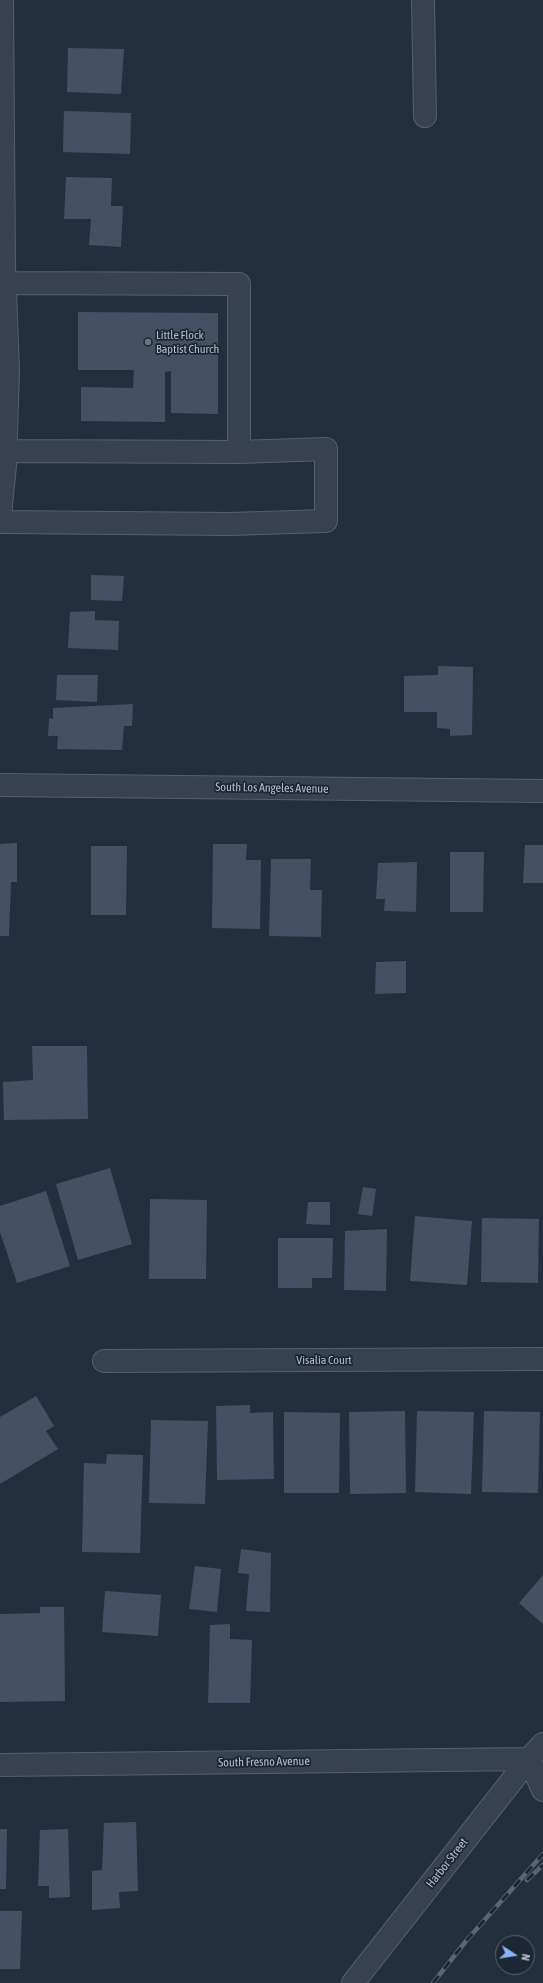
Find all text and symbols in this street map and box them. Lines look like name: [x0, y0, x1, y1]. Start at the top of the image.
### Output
place label: Little Flock Baptist Church: [156, 328, 219, 356]
marker: Little Flock Baptist Church: [143, 337, 153, 347]
street label: South Los Angeles Avenue: [215, 780, 329, 796]
street label: Visalia Court: [296, 1353, 352, 1367]
street label: South Fresno Avenue: [218, 1754, 310, 1770]
street label: Harbor Street: [423, 1835, 471, 1891]
north arrow: [495, 1935, 535, 1975]
text: N: [519, 1953, 532, 1962]

